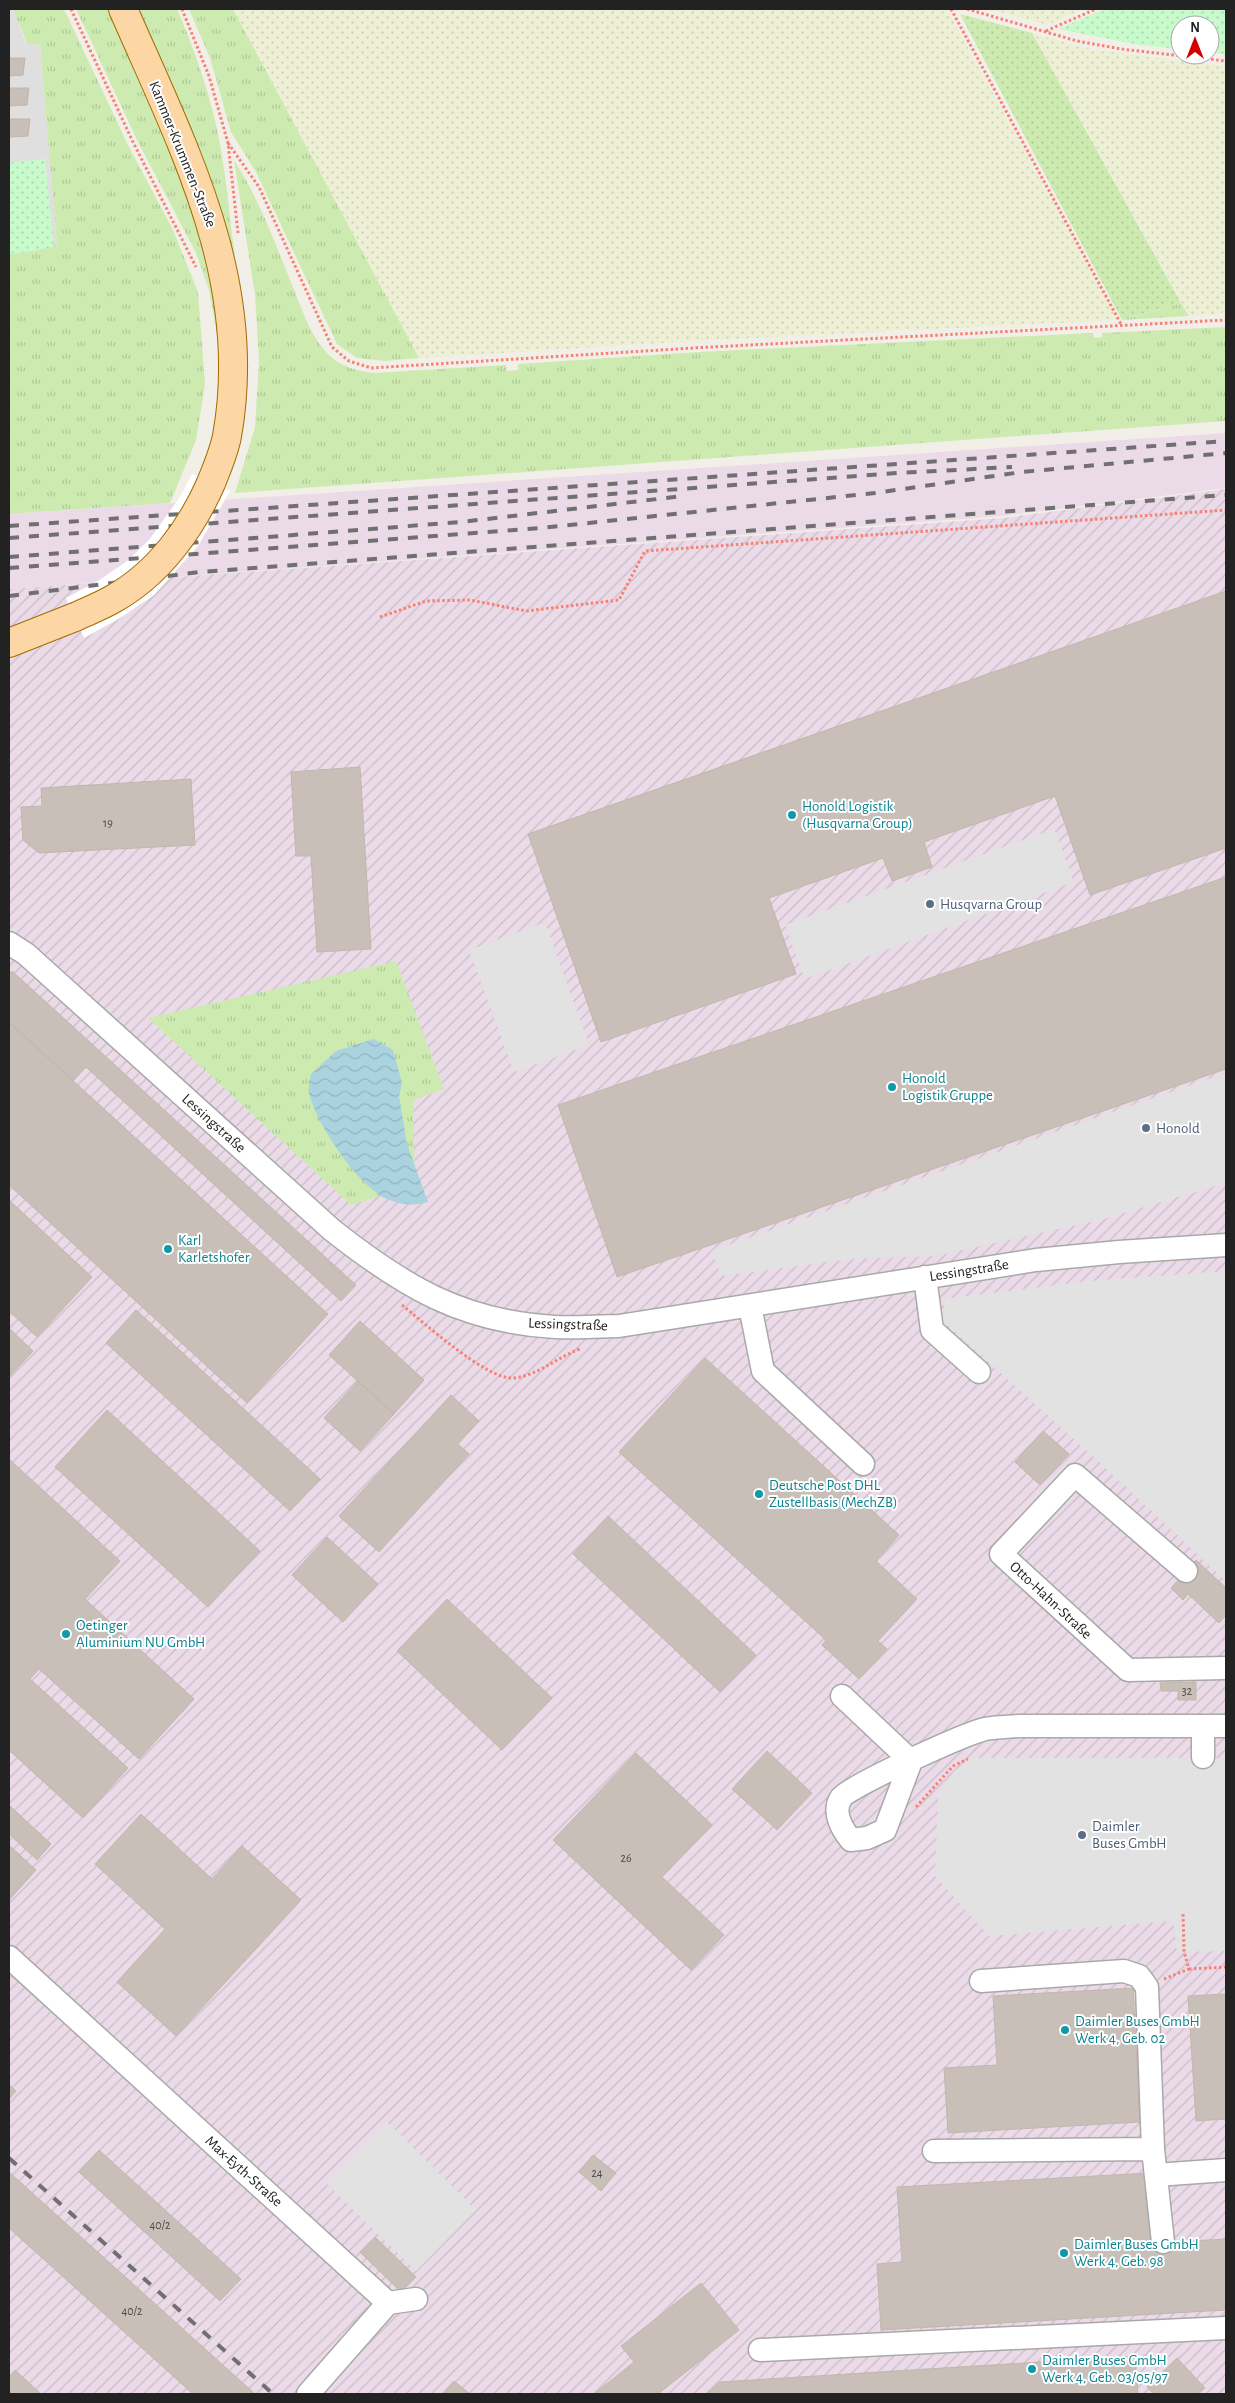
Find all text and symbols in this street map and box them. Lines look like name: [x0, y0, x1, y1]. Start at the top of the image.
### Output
north arrow: [1170, 15, 1220, 65]
text: N: [1190, 21, 1200, 35]
street label: Kammer-Krummen-Straße: [146, 79, 219, 230]
place label: Honold Logistik (Husqvarna Group): [802, 799, 913, 831]
marker: Honold Logistik (Husqvarna Group): [786, 809, 798, 821]
house number: 19: [103, 817, 113, 829]
place label: Husqvarna Group: [940, 897, 1042, 912]
marker: Husqvarna Group: [924, 898, 936, 910]
place label: Honold Logistik Gruppe: [902, 1071, 993, 1103]
marker: Honold Logistik Gruppe: [886, 1081, 898, 1093]
street label: Lessingstraße: [179, 1091, 248, 1156]
place label: Honold: [1156, 1121, 1200, 1136]
marker: Honold: [1140, 1122, 1152, 1134]
place label: Karl Karletshofer: [178, 1233, 250, 1265]
marker: Karl Karletshofer: [162, 1243, 174, 1255]
street label: Lessingstraße: [928, 1257, 1010, 1284]
street label: Lessingstraße: [528, 1316, 608, 1333]
place label: Deutsche Post DHL Zustellbasis (MechZB): [769, 1478, 898, 1510]
marker: Deutsche Post DHL Zustellbasis (MechZB): [753, 1488, 765, 1500]
street label: Otto-Hahn-Straße: [1007, 1559, 1095, 1642]
place label: Oetinger Aluminium NU GmbH: [76, 1618, 205, 1650]
marker: Oetinger Aluminium NU GmbH: [60, 1628, 72, 1640]
house number: 32: [1182, 1685, 1193, 1697]
place label: Daimler Buses GmbH: [1092, 1819, 1167, 1851]
marker: Daimler Buses GmbH: [1076, 1829, 1088, 1841]
house number: 26: [620, 1852, 632, 1864]
place label: Daimler Buses GmbH Werk 4, Geb. 02: [1075, 2014, 1200, 2046]
marker: Daimler Buses GmbH Werk 4, Geb. 02: [1059, 2024, 1071, 2036]
street label: Max-Eyth-Straße: [202, 2133, 285, 2210]
house number: 24: [591, 2167, 603, 2179]
house number: 40/2: [149, 2219, 171, 2231]
place label: Daimler Buses GmbH Werk 4, Geb. 98: [1074, 2237, 1199, 2269]
marker: Daimler Buses GmbH Werk 4, Geb. 98: [1058, 2247, 1070, 2259]
house number: 40/2: [121, 2305, 143, 2317]
place label: Daimler Buses GmbH Werk 4, Geb. 03/05/97: [1042, 2353, 1168, 2385]
marker: Daimler Buses GmbH Werk 4, Geb. 03/05/97: [1026, 2363, 1038, 2375]

